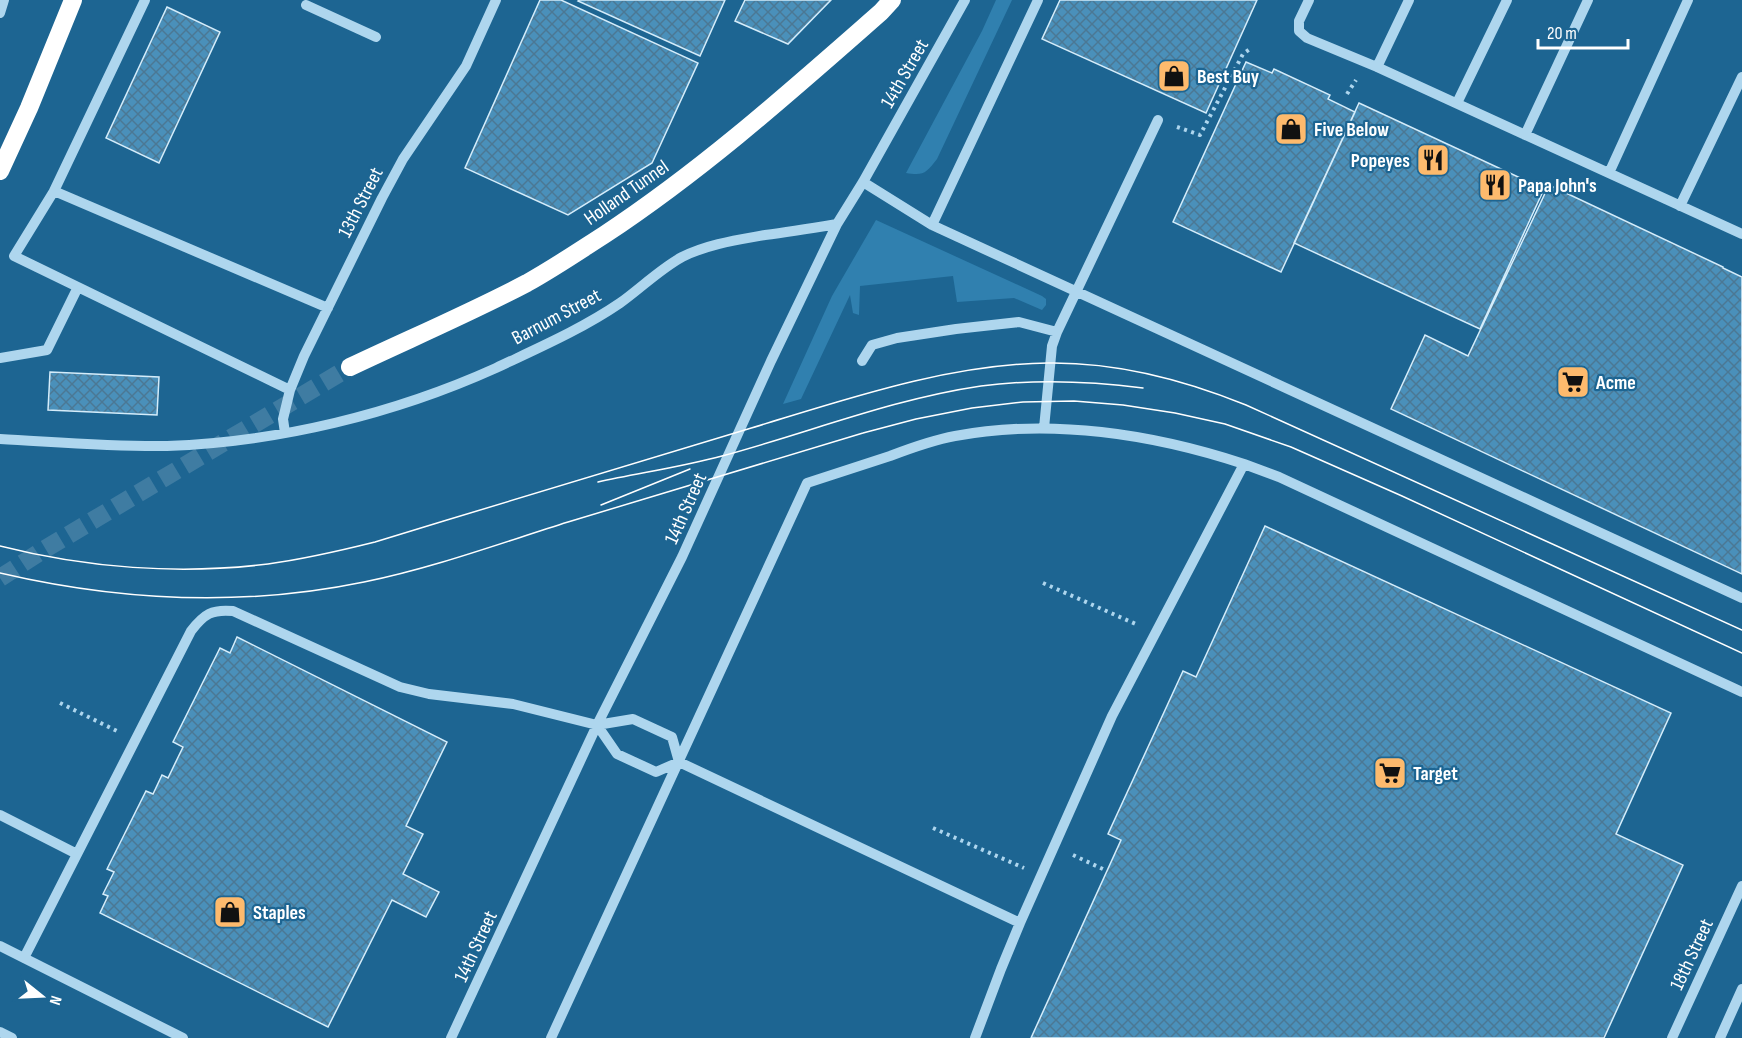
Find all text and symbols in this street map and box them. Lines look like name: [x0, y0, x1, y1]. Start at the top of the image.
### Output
scale bar: [1538, 12, 1628, 50]
text: 20 m: [1547, 23, 1577, 44]
street label: 14th Street: [876, 35, 934, 112]
shop icon: Best Buy: [1156, 58, 1192, 94]
place label: Best Buy: [1197, 65, 1260, 89]
shop icon: Five Below: [1273, 111, 1309, 147]
place label: Five Below: [1314, 118, 1389, 142]
restaurant icon: Popeyes: [1415, 142, 1451, 178]
place label: Popeyes: [1351, 149, 1410, 173]
street label: Holland Tunnel: [580, 155, 673, 231]
street label: 13th Street: [333, 163, 389, 242]
restaurant icon: Papa John's: [1477, 167, 1513, 203]
place label: Papa John's: [1518, 174, 1597, 198]
street label: Barnum Street: [508, 283, 605, 350]
supermarket icon: Acme: [1555, 364, 1591, 400]
place label: Acme: [1595, 371, 1636, 395]
street label: 14th Street: [660, 469, 712, 548]
supermarket icon: Target: [1372, 755, 1408, 791]
place label: Target: [1413, 762, 1458, 786]
shop icon: Staples: [212, 894, 248, 930]
place label: Staples: [253, 901, 306, 925]
street label: 14th Street: [449, 907, 503, 986]
street label: 18th Street: [1665, 915, 1719, 994]
north arrow: [12, 966, 72, 1026]
text: N: [44, 993, 65, 1007]

